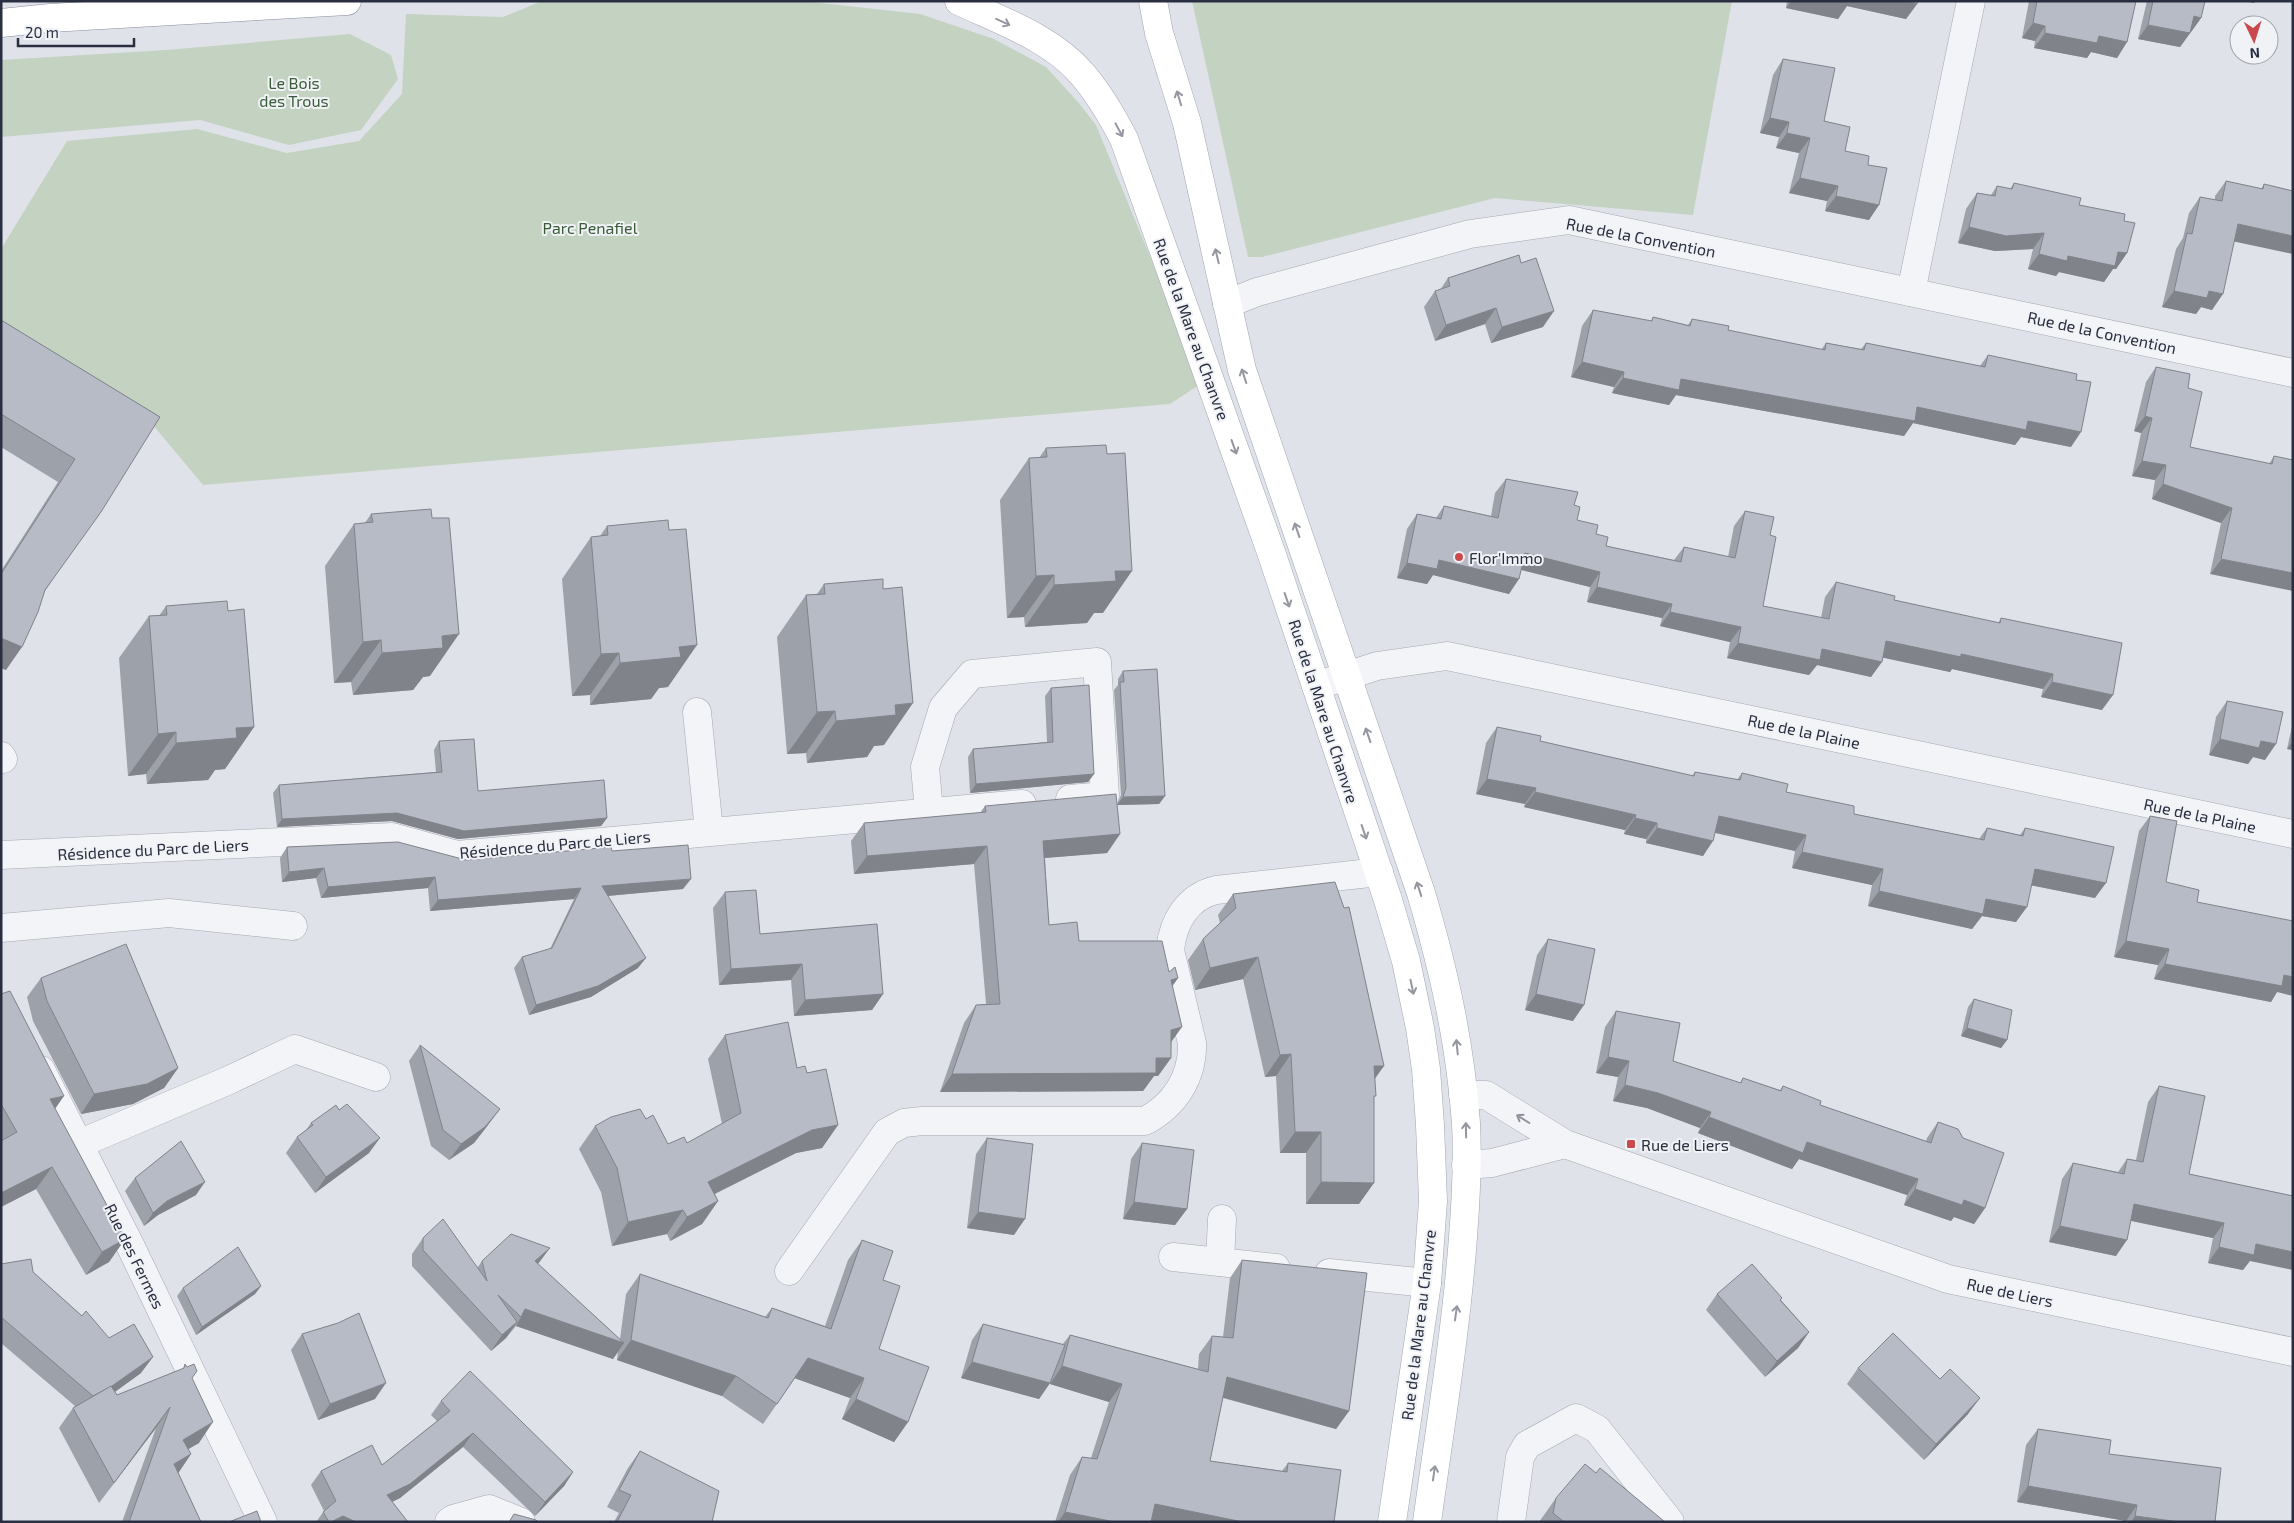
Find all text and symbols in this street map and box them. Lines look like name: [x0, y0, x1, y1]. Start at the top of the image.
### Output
scale bar: [18, 15, 134, 47]
north arrow: [2229, 15, 2279, 65]
one-way arrow: [995, 17, 1010, 27]
text: 20 m: [25, 23, 59, 41]
text: N: [2249, 45, 2261, 62]
park label: Le Bois des Trous: [259, 73, 329, 110]
one-way arrow: [1174, 91, 1183, 106]
one-way arrow: [1114, 122, 1124, 137]
street label: Rue de la Convention: [1565, 213, 1717, 261]
park label: Parc Penafiel: [543, 218, 638, 237]
street label: Rue de la Mare au Chanvre: [1150, 236, 1234, 422]
one-way arrow: [1212, 249, 1221, 265]
street label: Rue de la Convention: [2026, 307, 2178, 357]
one-way arrow: [1239, 368, 1249, 384]
one-way arrow: [1229, 439, 1239, 455]
one-way arrow: [1292, 523, 1301, 538]
place label: Flor'Immo: [1469, 548, 1543, 567]
marker: Flor'Immo: [1453, 551, 1465, 563]
one-way arrow: [1283, 592, 1292, 608]
street label: Rue de la Mare au Chanvre: [1285, 617, 1363, 805]
street label: Rue de la Plaine: [1746, 710, 1862, 752]
one-way arrow: [1362, 727, 1372, 743]
street label: Rue de la Plaine: [2142, 794, 2258, 836]
one-way arrow: [1360, 824, 1370, 840]
street label: Résidence du Parc de Liers: [459, 826, 651, 862]
street label: Résidence du Parc de Liers: [57, 834, 249, 864]
one-way arrow: [1414, 881, 1424, 897]
one-way arrow: [1408, 979, 1417, 995]
one-way arrow: [1452, 1039, 1462, 1055]
one-way arrow: [1517, 1113, 1531, 1123]
one-way arrow: [1461, 1122, 1470, 1138]
place label: Rue de Liers: [1641, 1135, 1729, 1154]
marker: Rue de Liers: [1625, 1138, 1637, 1150]
street label: Rue des Fermes: [101, 1200, 169, 1312]
street label: Rue de la Mare au Chanvre: [1397, 1229, 1439, 1421]
street label: Rue de Liers: [1965, 1274, 2055, 1310]
one-way arrow: [1452, 1305, 1462, 1321]
one-way arrow: [1429, 1466, 1439, 1482]

